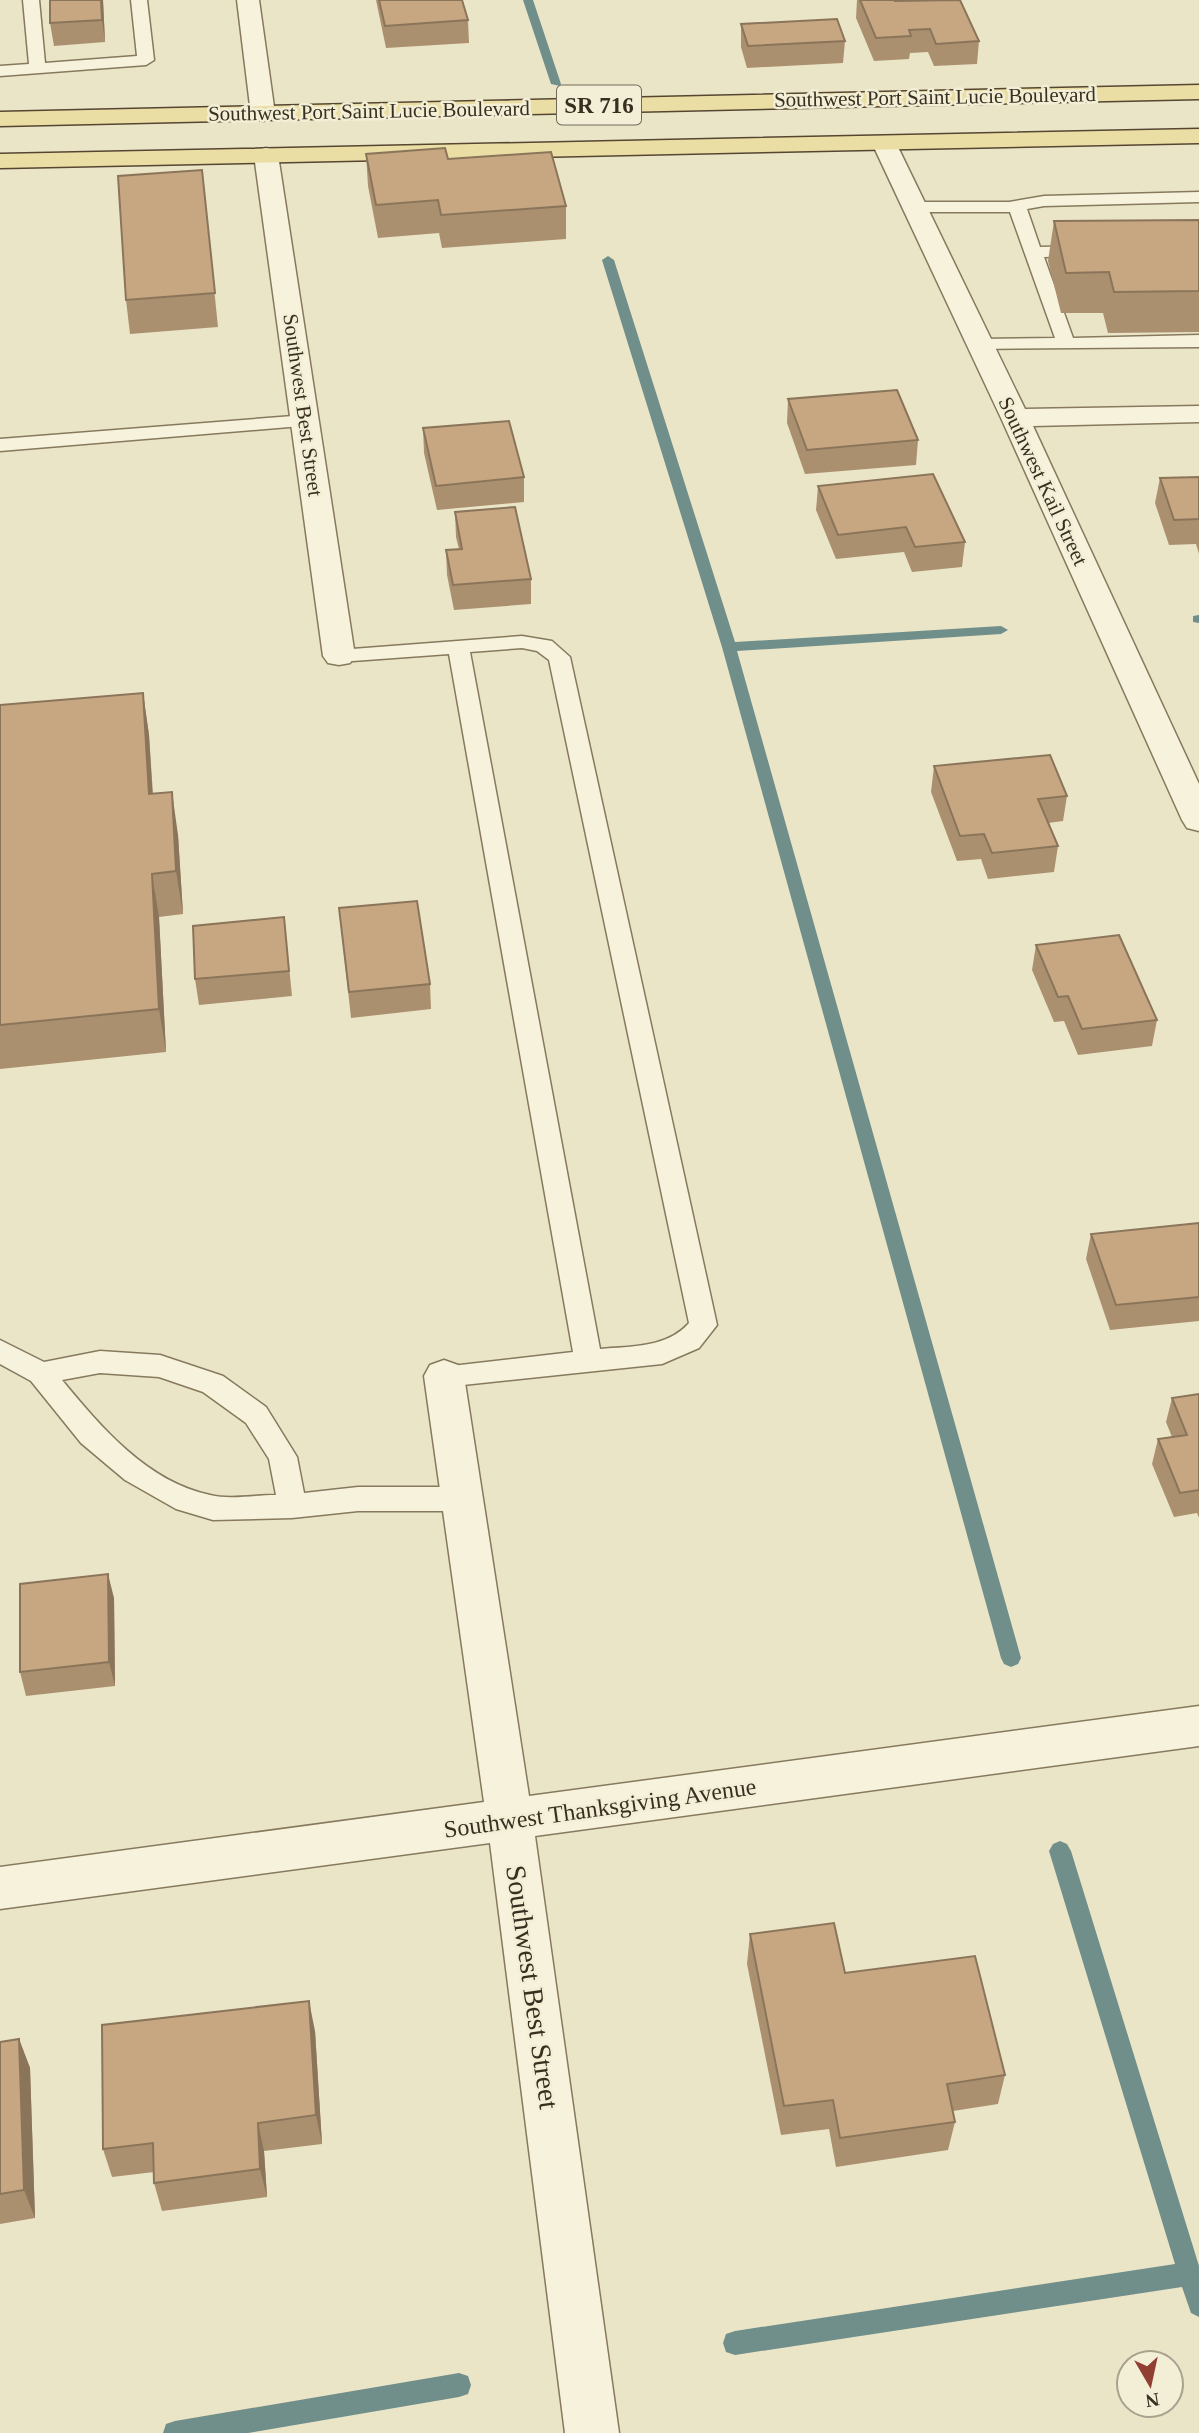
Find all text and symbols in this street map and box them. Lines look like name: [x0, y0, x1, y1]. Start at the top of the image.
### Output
street label: Southwest Port Saint Lucie Boulevard: [774, 82, 1097, 112]
road number: SR 716: [557, 86, 641, 124]
street label: Southwest Port Saint Lucie Boulevard: [208, 96, 531, 126]
street label: Southwest Best Street: [278, 312, 328, 498]
street label: Southwest Kail Street: [993, 393, 1093, 569]
street label: Southwest Thanksgiving Avenue: [442, 1773, 758, 1843]
street label: Southwest Best Street: [500, 1863, 565, 2111]
north arrow: [1115, 2349, 1185, 2419]
text: N: [1144, 2389, 1161, 2412]

